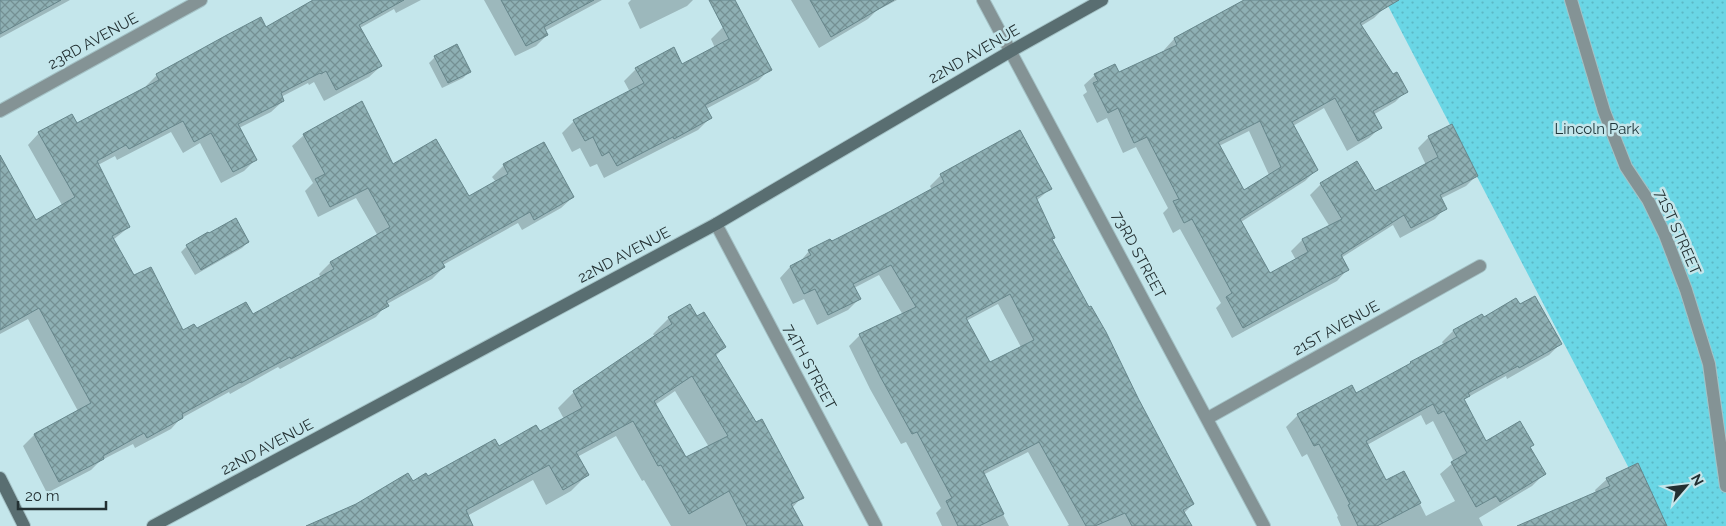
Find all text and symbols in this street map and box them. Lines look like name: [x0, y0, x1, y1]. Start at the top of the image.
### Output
street label: 23RD AVENUE: [45, 9, 141, 73]
street label: 22ND AVENUE: [925, 21, 1023, 87]
park label: Lincoln Park: [1554, 120, 1640, 138]
street label: 71ST STREET: [1651, 187, 1705, 277]
street label: 73RD STREET: [1109, 208, 1169, 302]
street label: 22ND AVENUE: [575, 223, 673, 287]
street label: 21ST AVENUE: [1290, 297, 1382, 359]
street label: 74TH STREET: [780, 321, 840, 413]
street label: 22ND AVENUE: [218, 415, 316, 479]
north arrow: [1661, 461, 1711, 511]
text: N: [1688, 471, 1707, 488]
scale bar: [18, 478, 105, 510]
text: 20 m: [25, 487, 60, 505]

